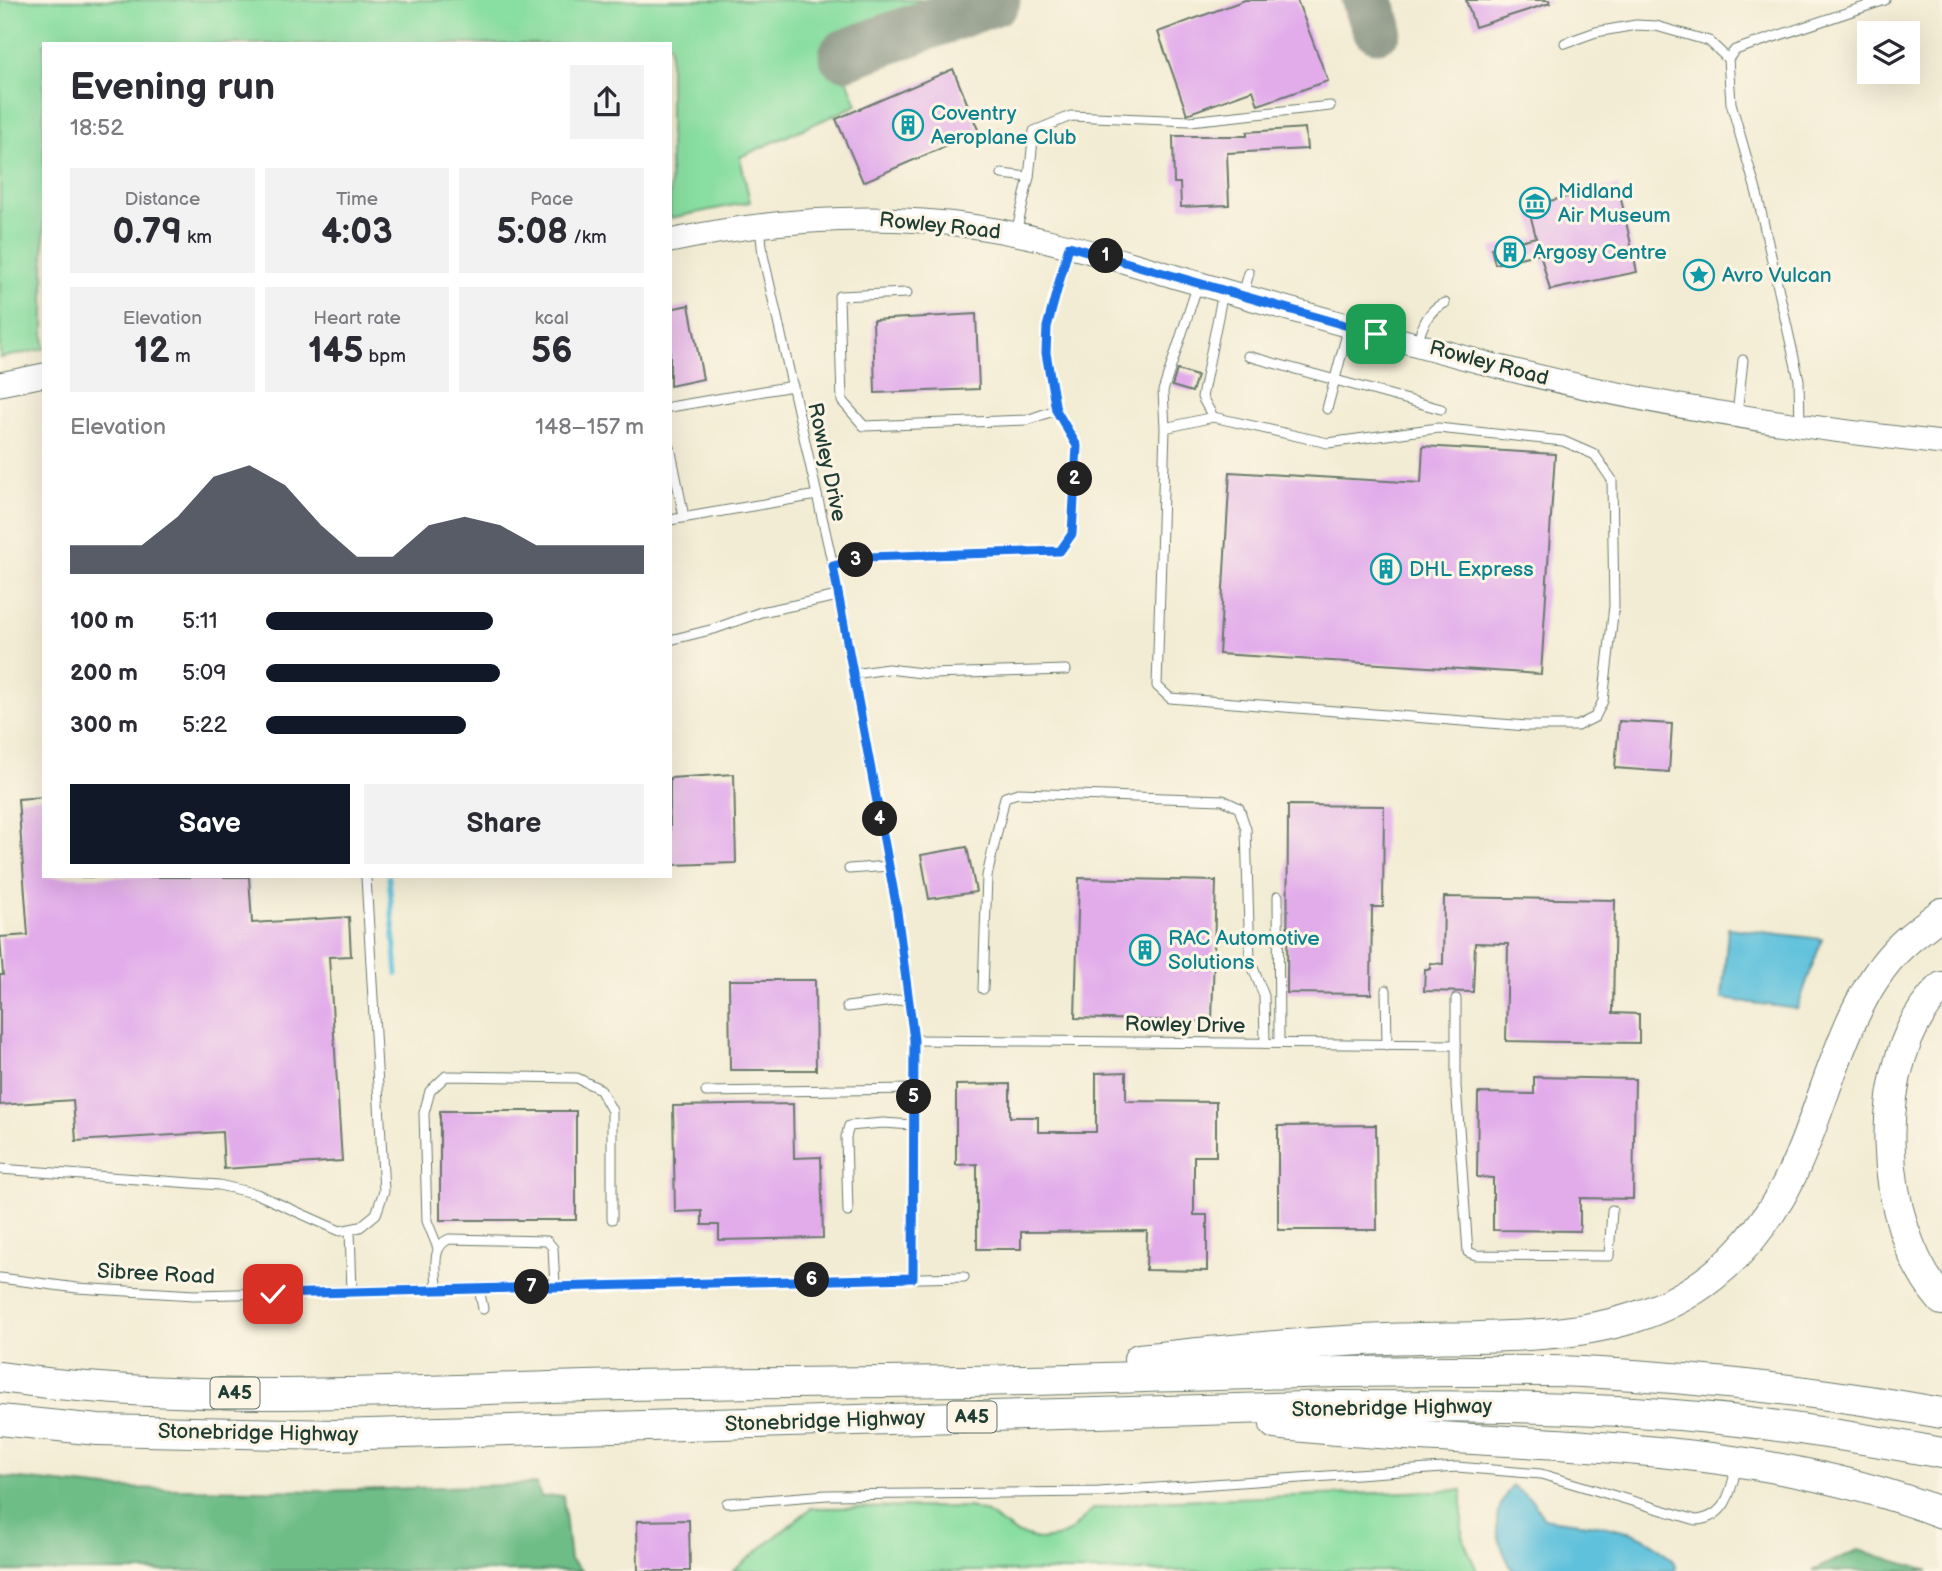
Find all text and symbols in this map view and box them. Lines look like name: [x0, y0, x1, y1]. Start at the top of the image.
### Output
map controls: [1857, 21, 1920, 84]
button: layers: [1857, 21, 1920, 84]
text: Evening run: [70, 65, 275, 110]
button: share: [570, 65, 644, 139]
place label: Coventry Aeroplane Club: [931, 101, 1077, 150]
building icon: Coventry Aeroplane Club: [891, 108, 925, 142]
text: 18:52: [70, 114, 124, 142]
place label: Midland Air Museum: [1558, 179, 1671, 228]
museum icon: Midland Air Museum: [1518, 186, 1552, 220]
text: Distance: [124, 188, 200, 211]
text: Time: [336, 188, 378, 211]
text: Pace: [530, 188, 573, 211]
street label: Rowley Road: [878, 207, 1002, 245]
text: 0.79: [113, 211, 182, 254]
text: 4:03: [321, 211, 393, 254]
text: 5:08: [497, 211, 568, 254]
text: km: [182, 226, 212, 249]
text: /km: [568, 226, 607, 249]
building icon: Argosy Centre: [1493, 235, 1527, 269]
pin: 1: [1088, 238, 1124, 274]
place label: Argosy Centre: [1533, 240, 1667, 265]
text: 1: [1102, 244, 1110, 267]
place icon: Avro Vulcan: [1682, 258, 1716, 292]
place label: Avro Vulcan: [1722, 263, 1832, 288]
pin: [1346, 304, 1406, 364]
text: Elevation: [123, 307, 202, 330]
text: Heart rate: [313, 307, 401, 330]
text: kcal: [535, 307, 569, 330]
icon: arrive: [1357, 315, 1395, 353]
text: 12: [134, 330, 170, 373]
text: 145: [308, 330, 363, 373]
text: 56: [531, 330, 572, 373]
street label: Rowley Road: [1427, 335, 1551, 391]
text: m: [170, 345, 191, 368]
text: bpm: [363, 345, 406, 368]
street label: Rowley Drive: [802, 400, 852, 524]
text: Elevation: [70, 413, 166, 441]
text: 148–157 m: [535, 413, 644, 441]
pin: 2: [1058, 462, 1092, 496]
text: 2: [1069, 467, 1080, 490]
pin: 3: [838, 542, 874, 578]
text: 3: [850, 548, 861, 571]
building icon: DHL Express: [1369, 552, 1403, 586]
place label: DHL Express: [1409, 557, 1534, 582]
text: 100 m: [70, 607, 134, 635]
text: 5:11: [182, 607, 218, 635]
text: 200 m: [70, 659, 138, 687]
text: 5:09: [182, 659, 227, 687]
text: 300 m: [70, 711, 138, 739]
text: 5:22: [182, 711, 227, 739]
button: Save: [70, 784, 350, 864]
button: Share: [364, 784, 644, 864]
pin: 4: [862, 802, 898, 836]
text: 4: [874, 807, 885, 830]
place label: RAC Automotive Solutions: [1168, 926, 1320, 975]
building icon: RAC Automotive Solutions: [1128, 933, 1162, 967]
street label: Rowley Drive: [1124, 1011, 1246, 1039]
pin: 5: [897, 1080, 932, 1114]
text: 5: [908, 1085, 919, 1108]
street label: Sibree Road: [96, 1258, 216, 1290]
pin: 6: [794, 1262, 830, 1298]
pin: [243, 1264, 303, 1324]
text: 6: [806, 1268, 817, 1291]
pin: 7: [514, 1270, 550, 1304]
icon: check: [254, 1275, 292, 1313]
text: 7: [526, 1275, 537, 1298]
road number: A45: [210, 1378, 260, 1408]
street label: Stonebridge Highway: [1292, 1394, 1493, 1422]
road number: A45: [948, 1401, 996, 1432]
street label: Stonebridge Highway: [724, 1405, 926, 1437]
street label: Stonebridge Highway: [158, 1419, 359, 1447]

